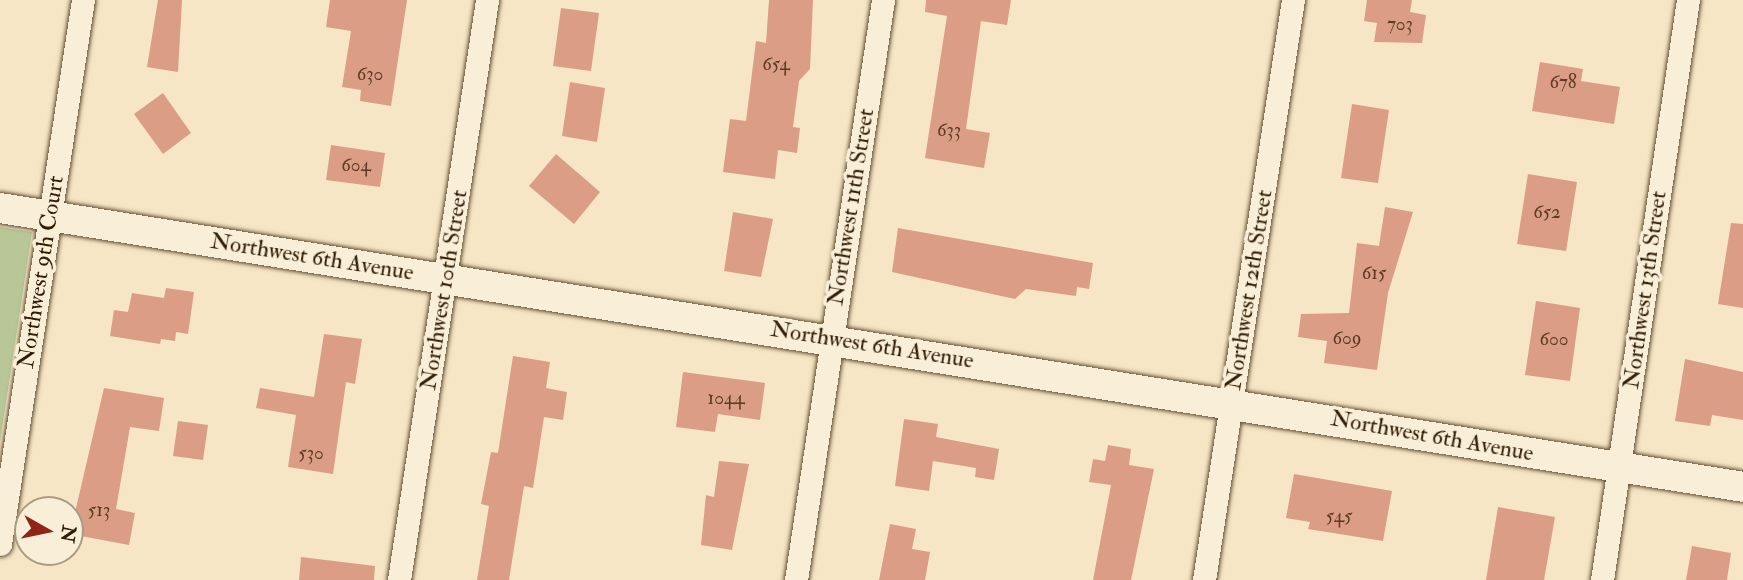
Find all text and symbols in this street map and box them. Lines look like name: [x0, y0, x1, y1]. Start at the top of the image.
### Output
house number: 703: [1387, 14, 1413, 36]
house number: 654: [762, 54, 790, 76]
house number: 630: [357, 64, 383, 86]
house number: 678: [1549, 72, 1577, 94]
street label: Northwest 11th Street: [822, 107, 880, 307]
house number: 633: [937, 120, 961, 142]
house number: 604: [341, 155, 371, 177]
street label: Northwest 9th Court: [12, 174, 70, 370]
street label: Northwest 10th Street: [415, 188, 473, 392]
street label: Northwest 12th Street: [1220, 188, 1278, 392]
street label: Northwest 13th Street: [1617, 189, 1673, 391]
house number: 652: [1533, 202, 1561, 224]
street label: Northwest 6th Avenue: [208, 227, 416, 287]
house number: 615: [1362, 263, 1386, 285]
street label: Northwest 6th Avenue: [768, 315, 976, 375]
house number: 609: [1332, 328, 1362, 350]
house number: 600: [1539, 329, 1569, 351]
house number: 1044: [708, 388, 744, 410]
street label: Northwest 6th Avenue: [1329, 405, 1535, 467]
house number: 530: [298, 443, 324, 465]
north arrow: [14, 496, 84, 566]
house number: 513: [88, 500, 110, 522]
house number: 545: [1326, 506, 1352, 528]
text: N: [55, 524, 81, 544]

